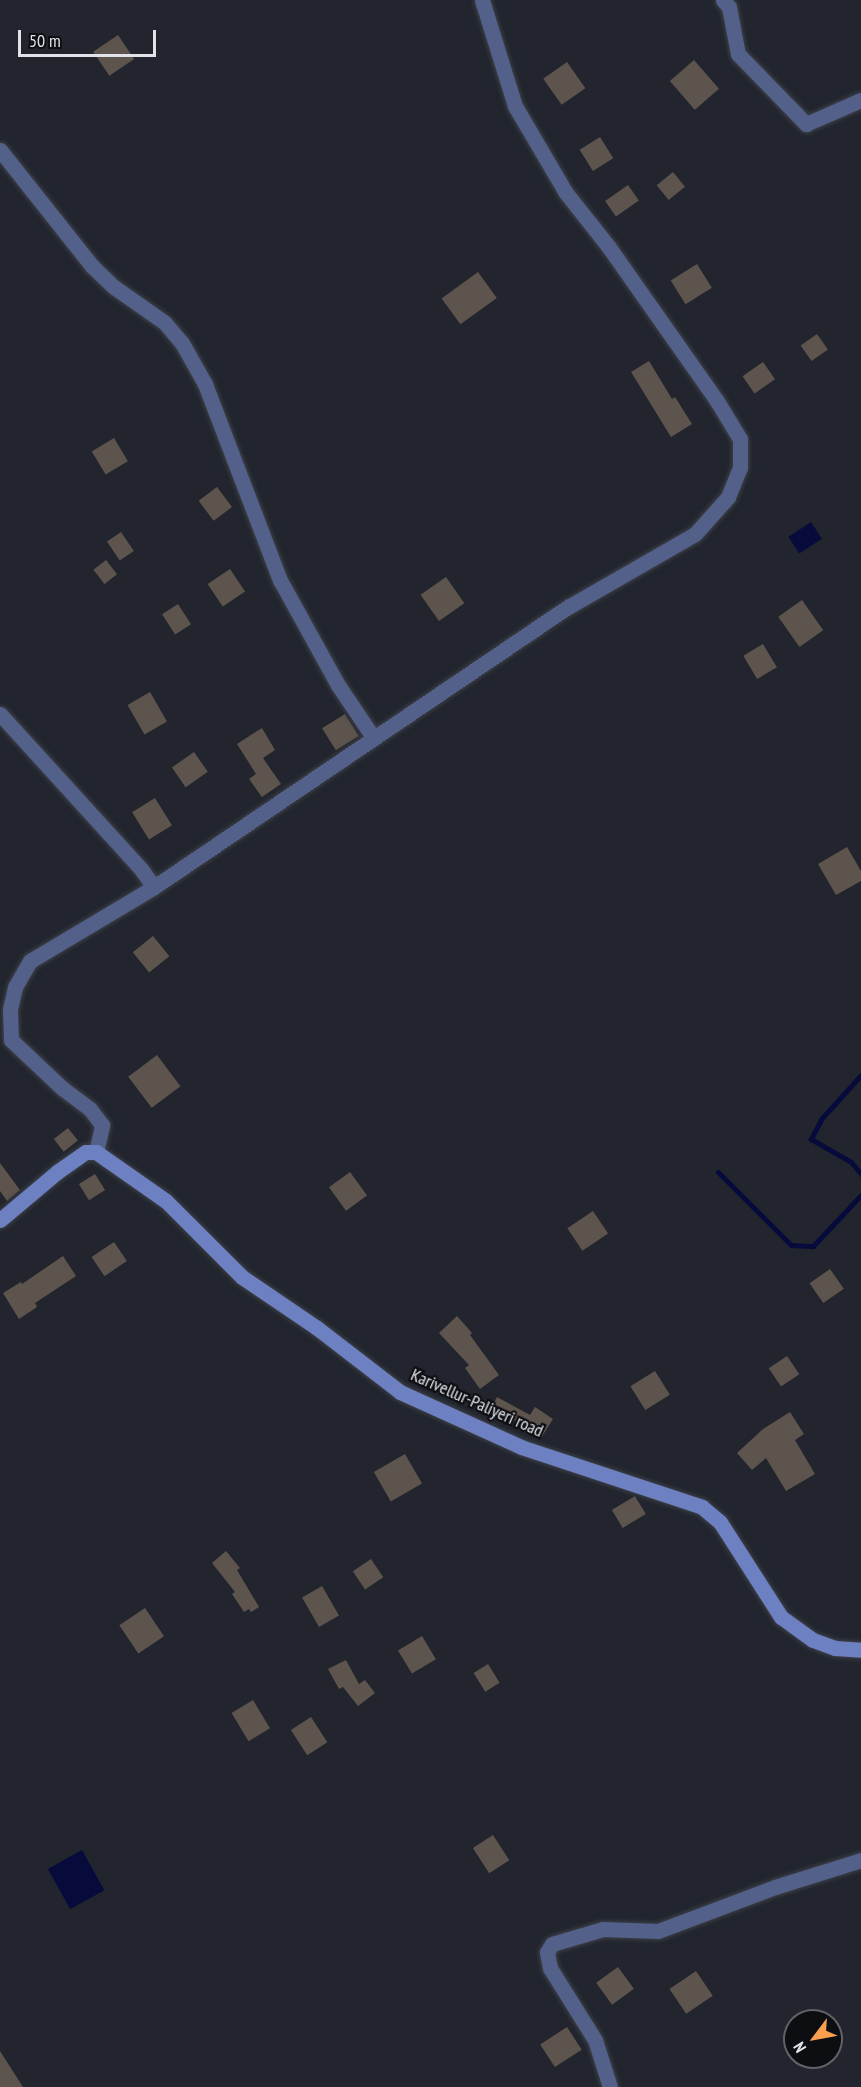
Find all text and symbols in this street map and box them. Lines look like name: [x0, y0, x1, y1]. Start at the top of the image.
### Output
scale bar: [21, 18, 159, 56]
text: 50 m: [29, 29, 61, 52]
street label: Karivellur-Paliyeri road: [407, 1364, 547, 1442]
north arrow: [783, 2009, 843, 2069]
text: N: [789, 2039, 810, 2056]

